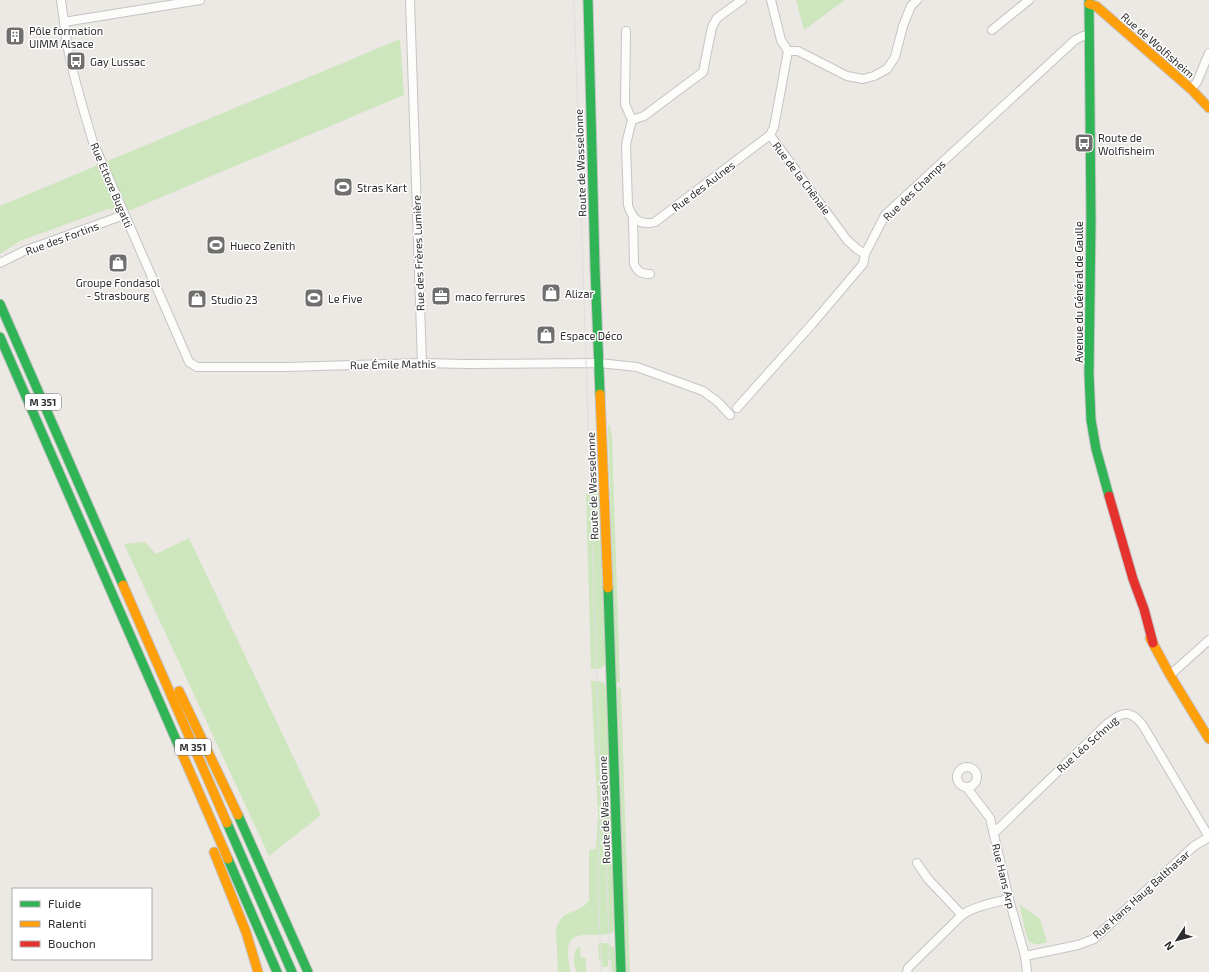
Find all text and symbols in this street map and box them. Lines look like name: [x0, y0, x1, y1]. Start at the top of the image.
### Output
street label: Rue de Wolfisheim: [1119, 10, 1197, 80]
place label: Pôle formation UIMM Alsace: [29, 24, 103, 50]
building icon: Pôle formation UIMM Alsace: [4, 25, 26, 47]
bus stop icon: Gay Lussac: [65, 50, 87, 72]
place label: Gay Lussac: [90, 55, 146, 68]
street label: Route de Wasselonne: [572, 109, 588, 217]
place label: Route de Wolfisheim: [1098, 131, 1155, 157]
bus stop icon: Route de Wolfisheim: [1073, 132, 1095, 154]
street label: Rue de la Chênaie: [770, 139, 834, 217]
street label: Rue Ettore Bugatti: [88, 140, 136, 230]
street label: Rue des Champs: [880, 157, 948, 223]
street label: Rue des Aulnes: [669, 158, 737, 214]
sports icon: Stras Kart: [332, 176, 354, 198]
place label: Stras Kart: [357, 181, 407, 194]
street label: Rue des Frères Lumière: [409, 195, 427, 311]
street label: Rue des Fortins: [24, 219, 101, 257]
street label: Avenue du Général de Gaulle: [1072, 221, 1085, 363]
sports icon: Hueco Zenith: [205, 234, 227, 256]
place label: Hueco Zenith: [230, 239, 295, 252]
shop icon: Groupe Fondasol - Strasbourg: [107, 252, 129, 274]
place label: Groupe Fondasol - Strasbourg: [76, 276, 161, 302]
shop icon: Alizar: [540, 282, 562, 304]
office icon: maco ferrures: [430, 285, 452, 307]
sports icon: Le Five: [303, 287, 325, 309]
place label: Alizar: [565, 287, 594, 300]
shop icon: Studio 23: [186, 288, 208, 310]
place label: maco ferrures: [455, 290, 526, 303]
place label: Le Five: [328, 292, 362, 305]
place label: Studio 23: [211, 293, 258, 306]
shop icon: Espace Déco: [535, 324, 557, 346]
place label: Espace Déco: [560, 329, 623, 342]
street label: Rue Émile Mathis: [350, 357, 437, 371]
road number: M 351: [25, 394, 61, 410]
street label: Route de Wasselonne: [584, 432, 600, 540]
street label: Rue Léo Schnug: [1054, 713, 1120, 775]
road number: M 351: [175, 739, 211, 755]
street label: Route de Wasselonne: [596, 756, 612, 864]
street label: Rue Hans Arp: [990, 842, 1018, 910]
street label: Rue Hans Haug Balthasar: [1090, 847, 1193, 941]
legend: [12, 888, 152, 960]
text: Fluide: [48, 896, 81, 910]
text: Ralenti: [48, 916, 87, 930]
north arrow: [1157, 920, 1197, 960]
text: Bouchon: [48, 936, 96, 950]
text: N: [1161, 939, 1176, 953]

